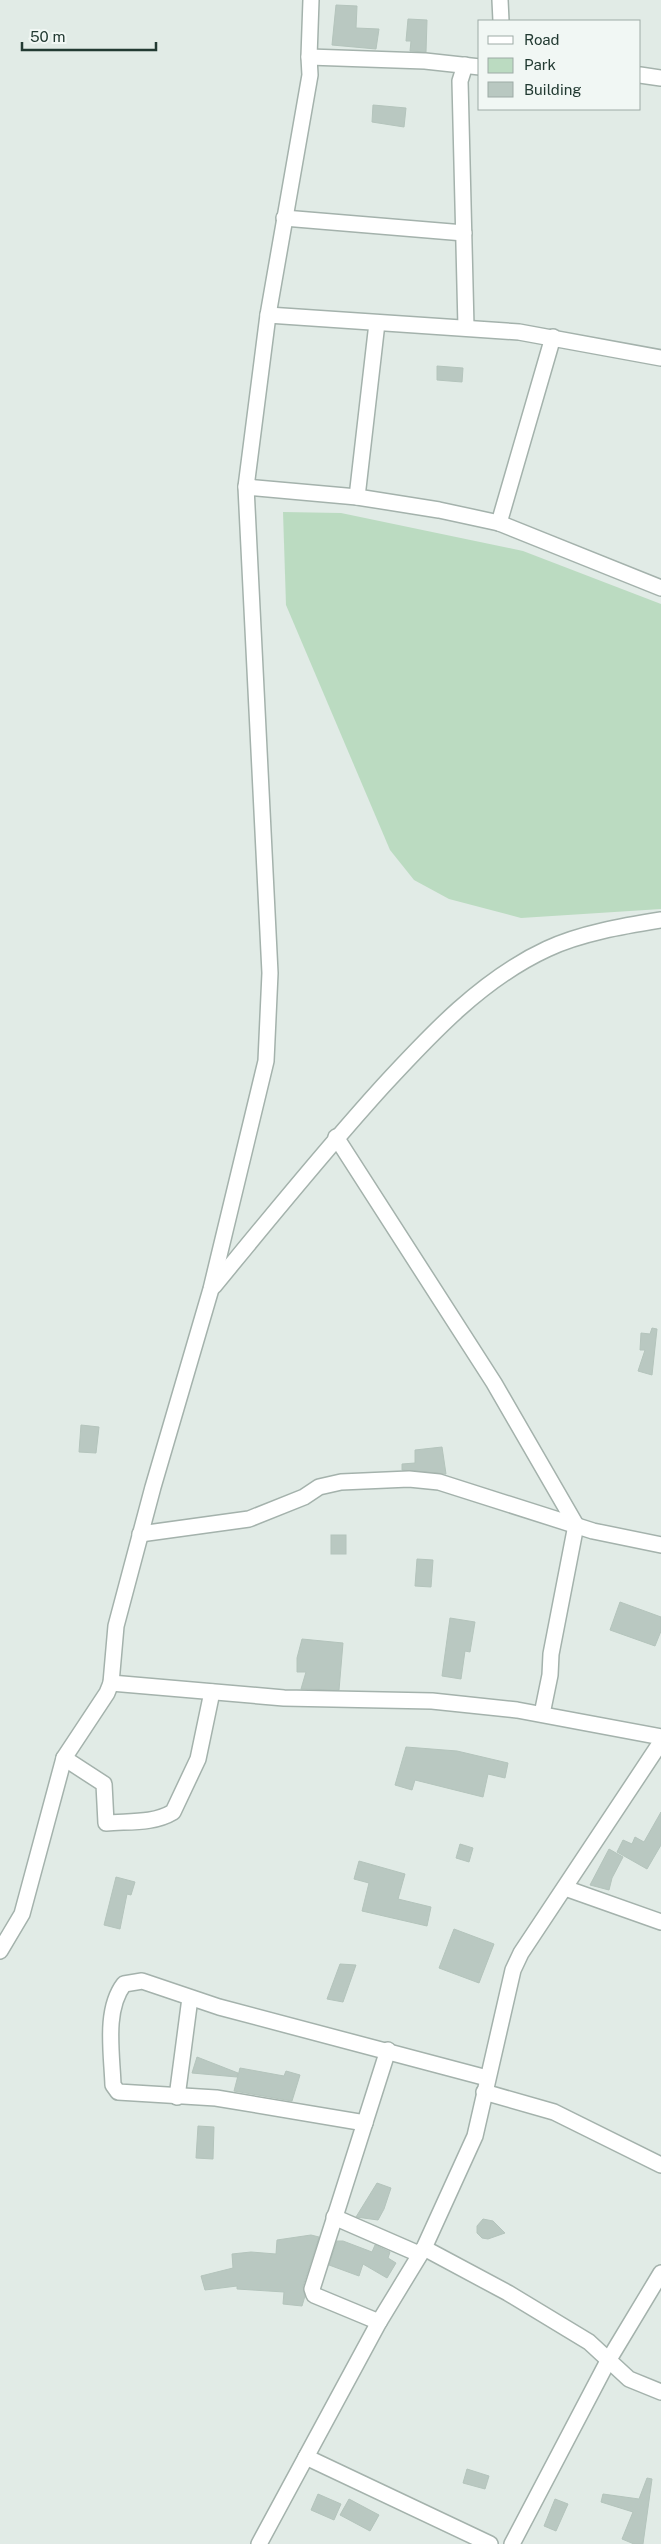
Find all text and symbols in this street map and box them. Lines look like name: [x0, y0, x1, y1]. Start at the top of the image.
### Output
scale bar: [22, 20, 156, 52]
legend: [478, 20, 641, 110]
text: 50 m: [30, 28, 65, 45]
text: Road: [524, 31, 560, 48]
text: Park: [524, 56, 556, 73]
text: Building: [524, 81, 582, 98]

